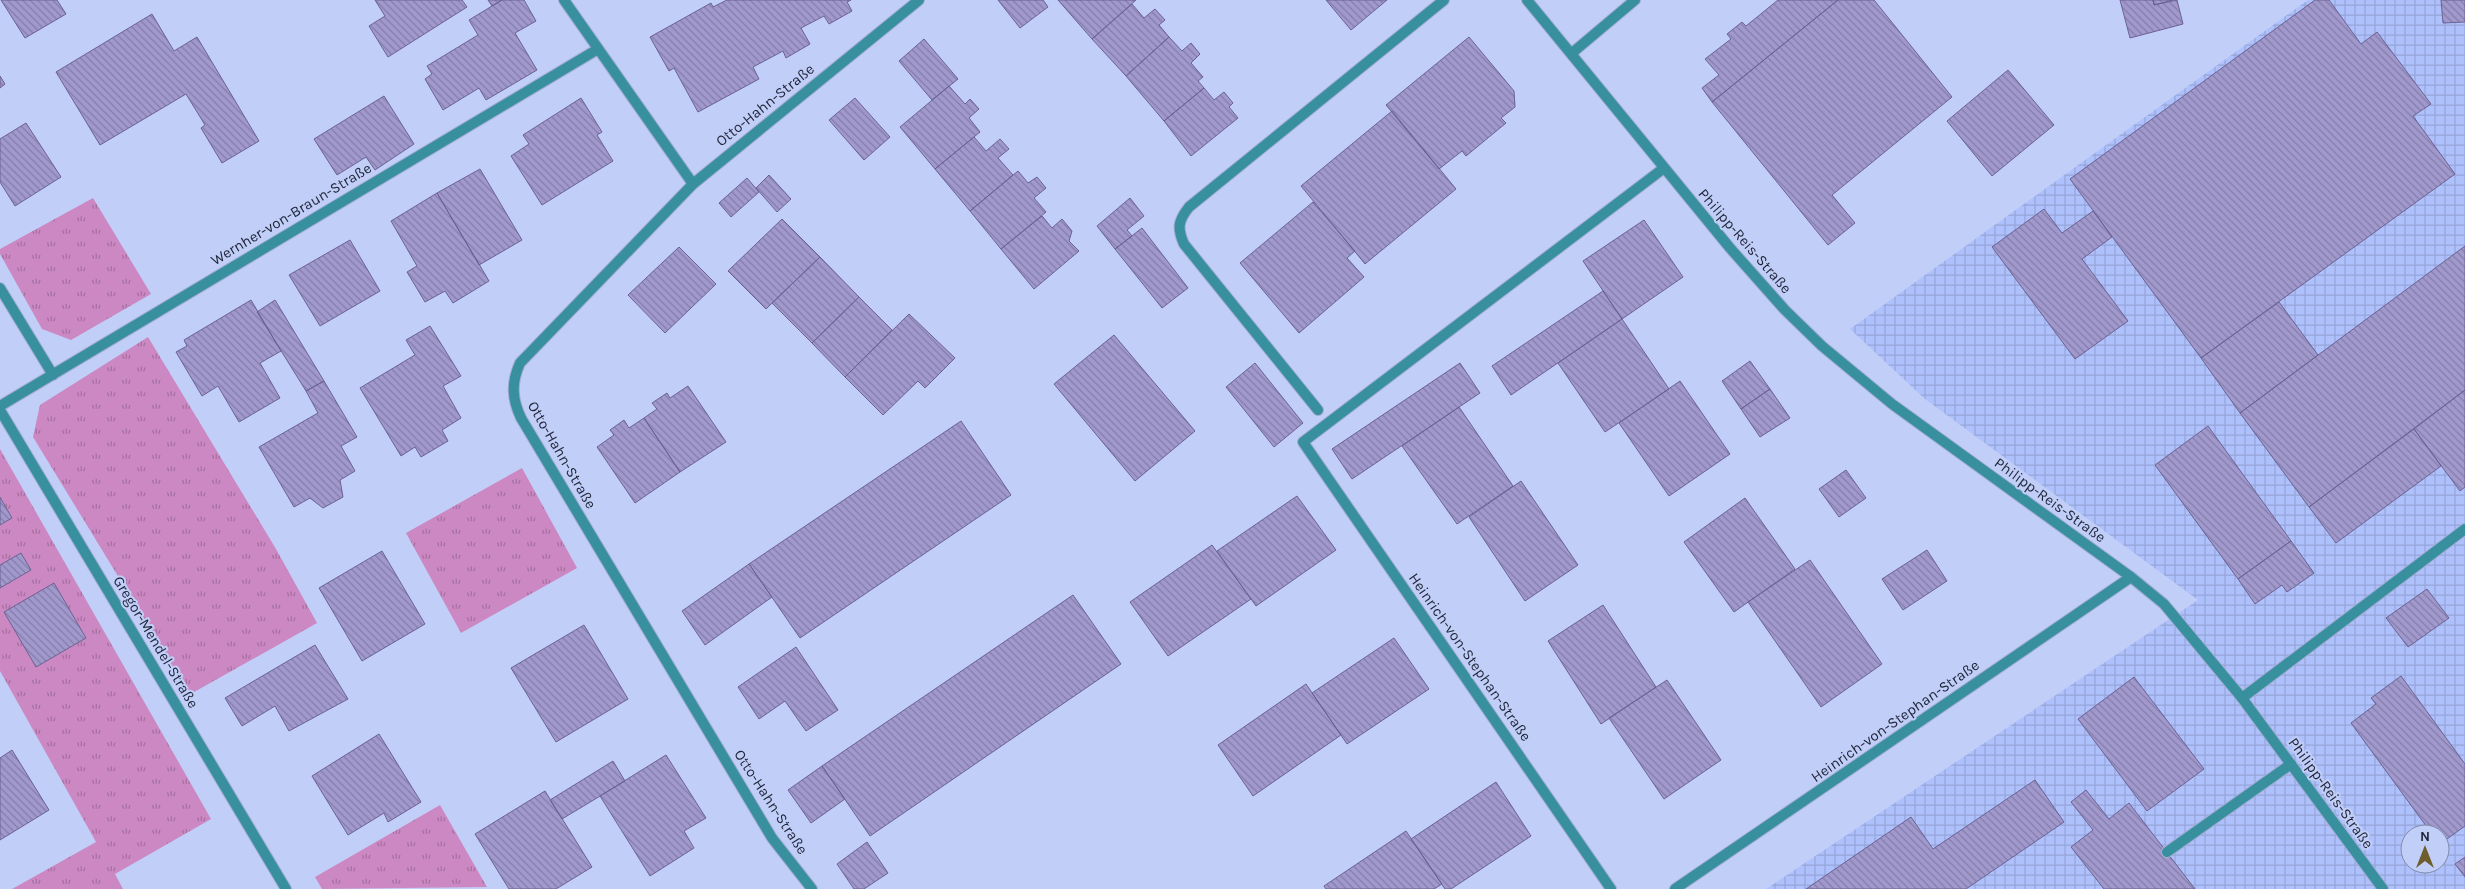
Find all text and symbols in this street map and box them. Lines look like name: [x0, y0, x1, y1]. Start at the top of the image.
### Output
street label: Otto-Hahn-Straße: [712, 60, 818, 150]
street label: Wernher-von-Braun-Straße: [207, 159, 375, 269]
street label: Philipp-Reis-Straße: [1695, 185, 1795, 297]
street label: Otto-Hahn-Straße: [524, 398, 600, 512]
street label: Philipp-Reis-Straße: [1991, 454, 2109, 546]
street label: Heinrich-von-Stephan-Straße: [1405, 569, 1535, 745]
street label: Gregor-Mendel-Straße: [109, 573, 203, 711]
street label: Heinrich-von-Stephan-Straße: [1807, 656, 1983, 786]
street label: Philipp-Reis-Straße: [2285, 734, 2377, 852]
street label: Otto-Hahn-Straße: [730, 746, 812, 858]
north arrow: [2400, 824, 2450, 874]
text: N: [2420, 828, 2430, 845]

